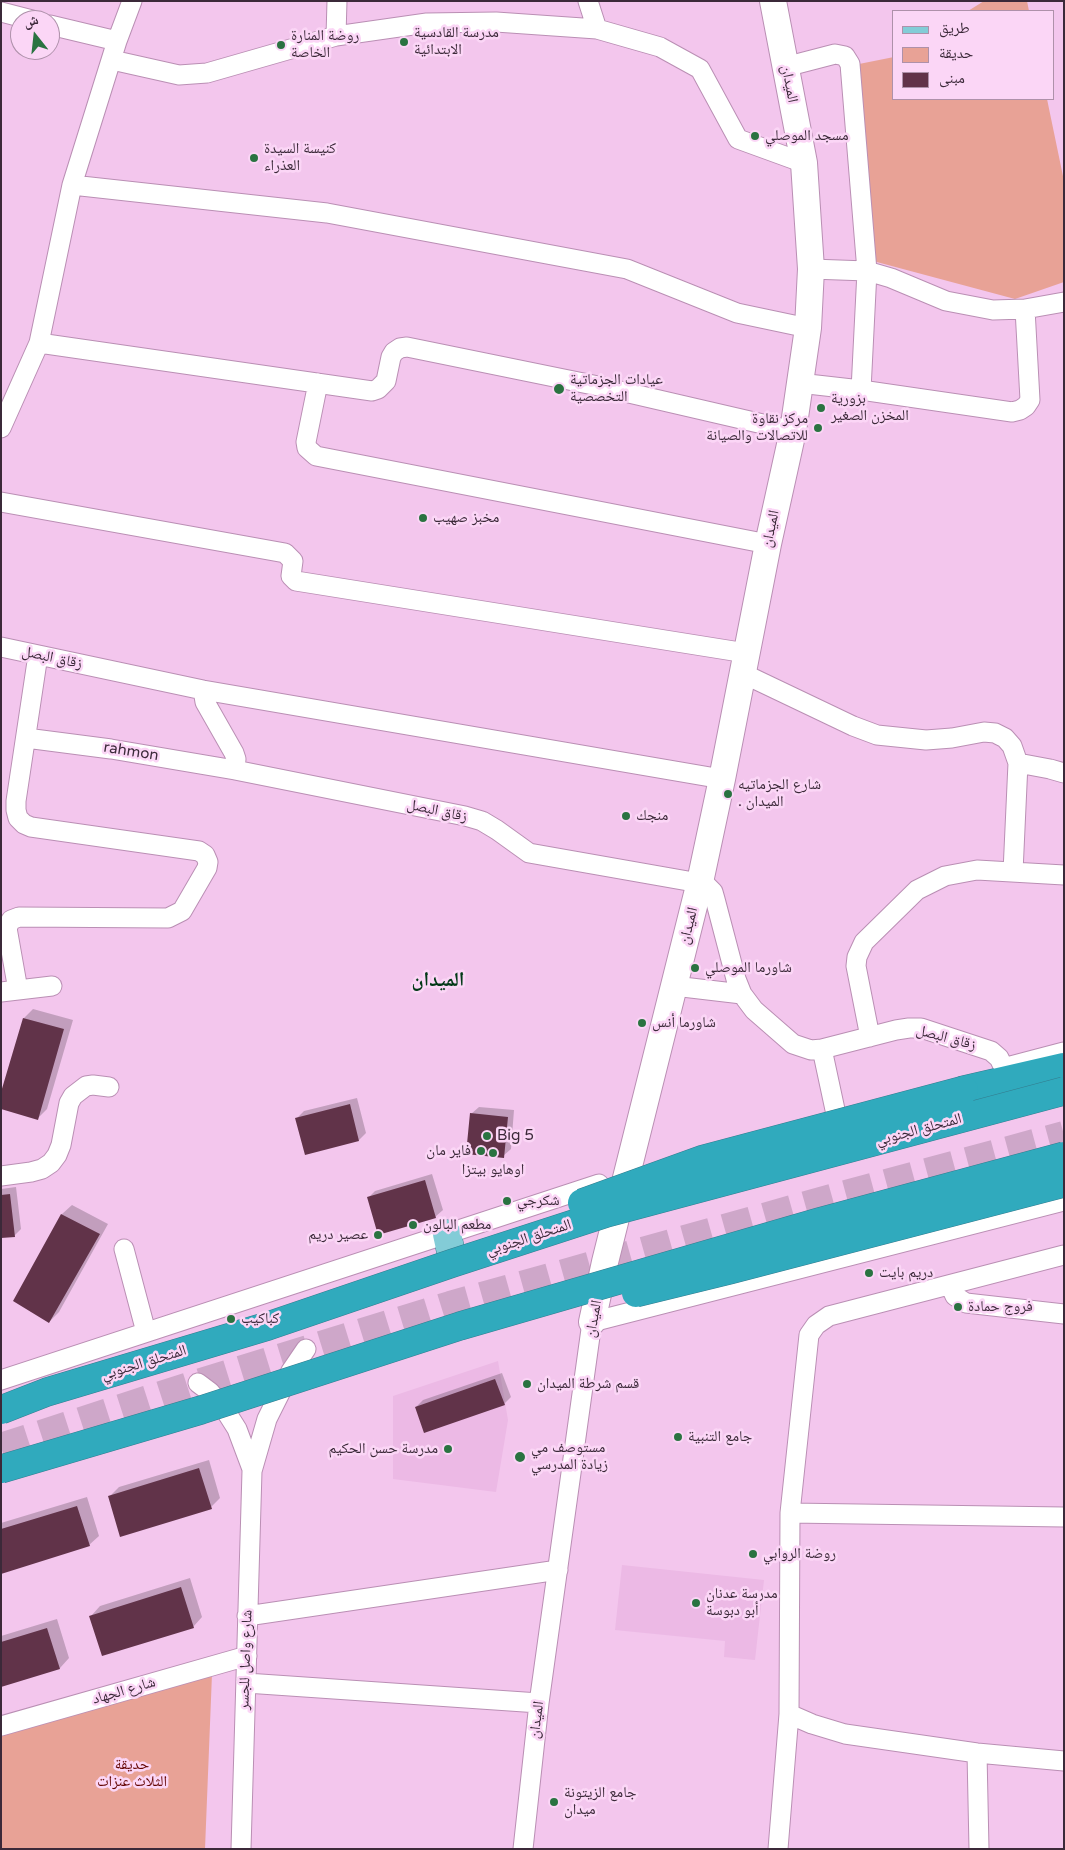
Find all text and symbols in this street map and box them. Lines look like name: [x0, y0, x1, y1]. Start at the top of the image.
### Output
north arrow: [10, 10, 60, 60]
legend: [892, 10, 1055, 100]
text: ش: [22, 11, 40, 31]
text: طريق: [939, 19, 970, 37]
place label: مدرسة القادسية الابتدائية: [414, 24, 499, 59]
place label: روضة المنارة الخاصة: [291, 27, 359, 62]
marker: مدرسة القادسية الابتدائية: [398, 36, 410, 48]
marker: روضة المنارة الخاصة: [275, 39, 287, 51]
text: حديقة: [939, 44, 973, 62]
street label: الميدان: [777, 64, 801, 104]
text: مبنى: [939, 69, 965, 87]
place label: مسجد الموصلي: [765, 127, 849, 145]
marker: مسجد الموصلي: [749, 130, 761, 142]
place label: كنيسة السيدة العذراء: [264, 140, 336, 175]
marker: كنيسة السيدة العذراء: [248, 152, 260, 164]
place label: عيادات الجزماتية التخصصية: [570, 371, 663, 406]
marker: عيادات الجزماتية التخصصية: [552, 382, 566, 396]
place label: بزورية المخزن الصغير: [831, 390, 909, 425]
marker: بزورية المخزن الصغير: [815, 402, 827, 414]
place label: مركز نقاوة للاتصالات والصيانة: [706, 410, 808, 445]
marker: مركز نقاوة للاتصالات والصيانة: [812, 422, 824, 434]
place label: مخبز صهيب: [433, 509, 499, 527]
street label: الميدان: [758, 509, 784, 549]
marker: مخبز صهيب: [417, 512, 429, 524]
street label: زقاق البصل: [20, 643, 84, 673]
street label: rahmon: [102, 739, 160, 765]
place label: شارع الجزماتيه . الميدان: [738, 776, 821, 811]
marker: شارع الجزماتيه . الميدان: [722, 788, 734, 800]
street label: زقاق البصل: [405, 796, 469, 826]
place label: منجك: [636, 807, 668, 825]
marker: منجك: [620, 810, 632, 822]
street label: الميدان: [676, 905, 702, 947]
place label: شاورما الموصلي: [705, 959, 792, 977]
marker: شاورما الموصلي: [689, 962, 701, 974]
district label: الميدان: [412, 969, 464, 993]
place label: شاورما أنس: [652, 1014, 716, 1032]
marker: شاورما أنس: [636, 1017, 648, 1029]
street label: زقاق البصل: [914, 1021, 978, 1055]
street label: المتحلق الجنوبي: [874, 1110, 964, 1150]
place label: Big 5: [497, 1127, 534, 1145]
marker: Big 5: [481, 1130, 493, 1142]
place label: فاير مان: [426, 1142, 471, 1160]
marker: فاير مان: [475, 1145, 487, 1157]
marker: اوهايو بيتزا: [487, 1147, 499, 1159]
place label: اوهايو بيتزا: [462, 1161, 524, 1179]
place label: شكرجي: [517, 1192, 560, 1210]
marker: شكرجي: [501, 1195, 513, 1207]
place label: مطعم البالون: [423, 1216, 491, 1234]
street label: المتحلق الجنوبي: [484, 1216, 574, 1260]
marker: مطعم البالون: [407, 1219, 419, 1231]
place label: عصير دريم: [308, 1226, 368, 1244]
marker: عصير دريم: [372, 1229, 384, 1241]
place label: دريم بايت: [879, 1264, 933, 1282]
marker: دريم بايت: [863, 1267, 875, 1279]
place label: فروج حمادة: [968, 1298, 1033, 1316]
street label: الميدان: [582, 1299, 606, 1339]
marker: فروج حمادة: [952, 1301, 964, 1313]
place label: كباكيب: [241, 1310, 279, 1328]
marker: كباكيب: [225, 1313, 237, 1325]
street label: المتحلق الجنوبي: [99, 1342, 189, 1384]
place label: قسم شرطة الميدان: [537, 1375, 639, 1393]
marker: قسم شرطة الميدان: [521, 1378, 533, 1390]
place label: جامع التنبية: [688, 1428, 752, 1446]
marker: جامع التنبية: [672, 1431, 684, 1443]
place label: مستوصف مي زيادة المدرسي: [531, 1439, 608, 1474]
place label: مدرسة حسن الحكيم: [329, 1440, 438, 1458]
marker: مدرسة حسن الحكيم: [442, 1443, 454, 1455]
marker: مستوصف مي زيادة المدرسي: [513, 1450, 527, 1464]
place label: روضة الروابي: [763, 1545, 836, 1563]
marker: روضة الروابي: [747, 1548, 759, 1560]
place label: مدرسة عدنان أبو دبوسة: [706, 1585, 778, 1620]
marker: مدرسة عدنان أبو دبوسة: [690, 1597, 702, 1609]
street label: شارع واصل للجسر: [235, 1610, 257, 1710]
street label: شارع الجهاد: [90, 1673, 158, 1709]
street label: الميدان: [526, 1700, 548, 1740]
park label: حديقة الثلاث عنزات: [97, 1756, 167, 1791]
place label: جامع الزيتونة ميدان: [564, 1784, 637, 1819]
marker: جامع الزيتونة ميدان: [548, 1796, 560, 1808]

